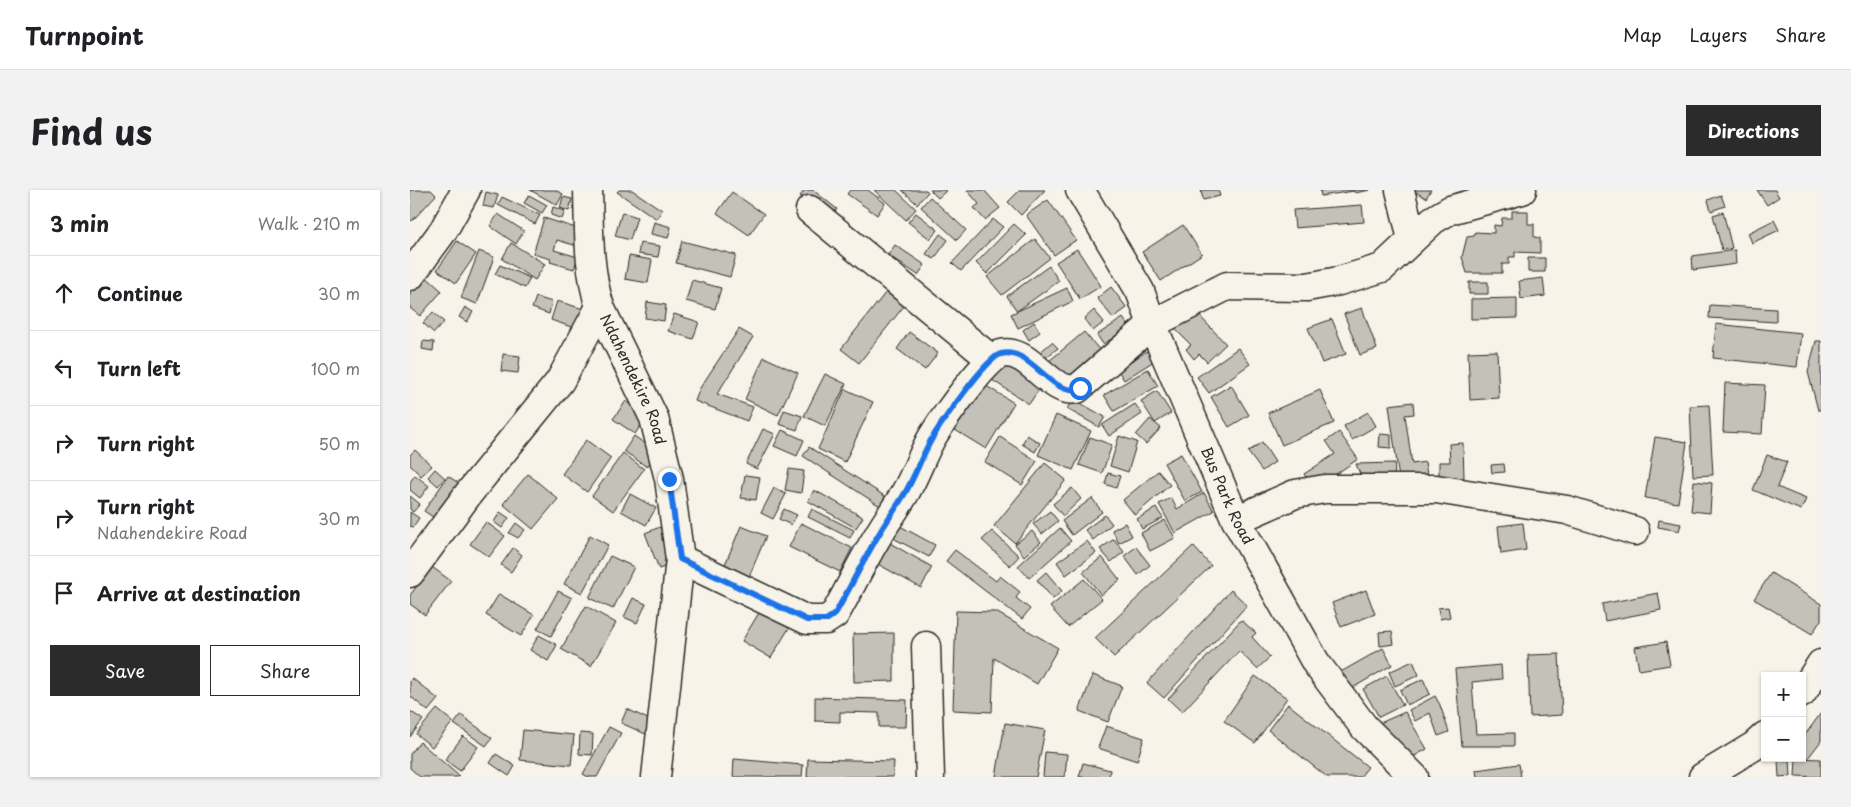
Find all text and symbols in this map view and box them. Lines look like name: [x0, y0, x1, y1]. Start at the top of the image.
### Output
text: Turnpoint: [25, 17, 144, 53]
text: Map: [1623, 21, 1662, 48]
text: Layers: [1690, 21, 1747, 48]
text: Share: [1775, 21, 1826, 48]
text: Find us: [30, 104, 152, 157]
button: Directions: [1686, 105, 1821, 156]
text: 3 min: [50, 207, 109, 239]
text: Walk · 210 m: [258, 211, 360, 235]
icon: ahead: [50, 279, 78, 307]
text: Continue: [97, 279, 183, 307]
text: 30 m: [318, 281, 360, 305]
street label: Ndahendekire Road: [595, 310, 673, 447]
icon: left: [50, 354, 78, 382]
text: Turn left: [97, 354, 181, 382]
text: 100 m: [311, 356, 360, 380]
route start: [1069, 377, 1092, 400]
icon: right: [50, 429, 78, 457]
text: Turn right: [97, 429, 195, 457]
text: 50 m: [319, 431, 360, 455]
street label: Bus Park Road: [1196, 443, 1261, 548]
route end: [658, 468, 681, 491]
text: Turn right: [97, 492, 195, 520]
icon: right: [50, 504, 78, 532]
text: 30 m: [318, 506, 360, 530]
text: Ndahendekire Road: [97, 520, 248, 544]
icon: arrive: [50, 579, 78, 607]
text: Arrive at destination: [97, 579, 301, 607]
button: Save: [50, 645, 200, 696]
button: Share: [210, 645, 360, 696]
map controls: [1761, 672, 1806, 762]
button: +: [1761, 672, 1806, 717]
button: −: [1761, 717, 1806, 762]

